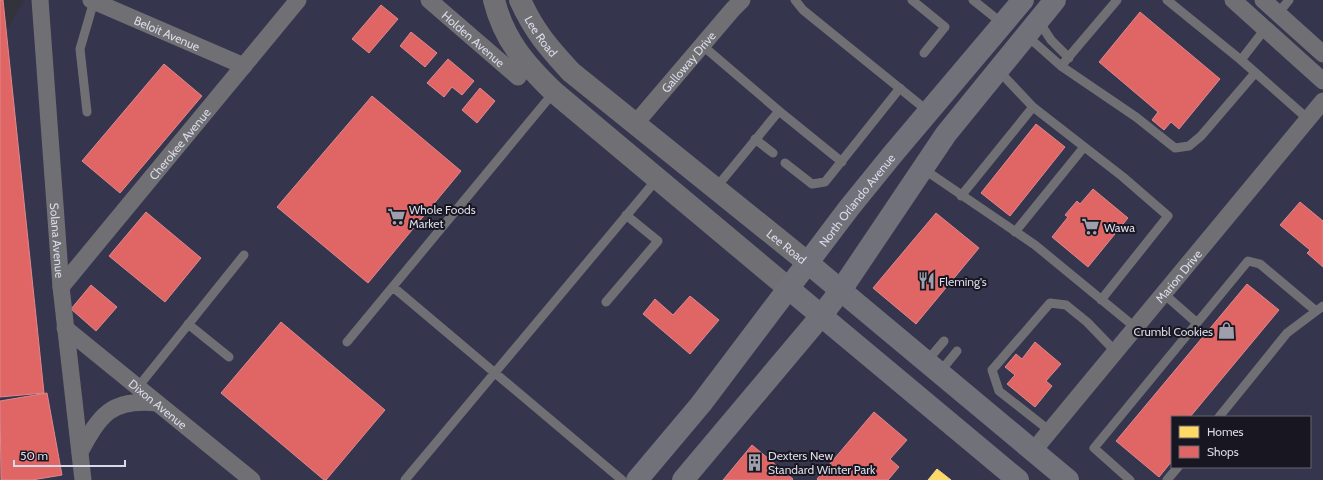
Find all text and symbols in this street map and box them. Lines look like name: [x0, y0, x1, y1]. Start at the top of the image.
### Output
street label: Holden Avenue: [439, 7, 508, 70]
street label: Beloit Avenue: [132, 12, 202, 54]
street label: Lee Road: [522, 13, 561, 60]
street label: Galloway Drive: [658, 28, 719, 95]
street label: Cherokee Avenue: [145, 105, 213, 183]
street label: North Orlando Avenue: [815, 150, 898, 249]
street label: Solana Avenue: [47, 202, 68, 279]
place label: Whole Foods Market: [409, 202, 476, 231]
supermarket icon: Whole Foods Market: [386, 206, 406, 226]
supermarket icon: Wawa: [1081, 217, 1101, 237]
place label: Wawa: [1104, 220, 1135, 235]
street label: Lee Road: [764, 225, 810, 267]
street label: Marion Drive: [1152, 246, 1205, 306]
restaurant icon: Fleming's: [916, 271, 936, 291]
place label: Fleming's: [939, 274, 987, 289]
shop icon: Crumbl Cookies: [1216, 321, 1236, 341]
place label: Crumbl Cookies: [1133, 324, 1213, 339]
street label: Dixon Avenue: [126, 376, 190, 432]
legend: [1171, 416, 1311, 468]
text: Homes: [1207, 424, 1244, 439]
scale bar: [14, 442, 125, 468]
text: Shops: [1207, 444, 1239, 459]
text: 50 m: [20, 448, 48, 463]
place label: Dexters New Standard Winter Park: [768, 448, 876, 477]
building icon: Dexters New Standard Winter Park: [745, 452, 765, 472]

